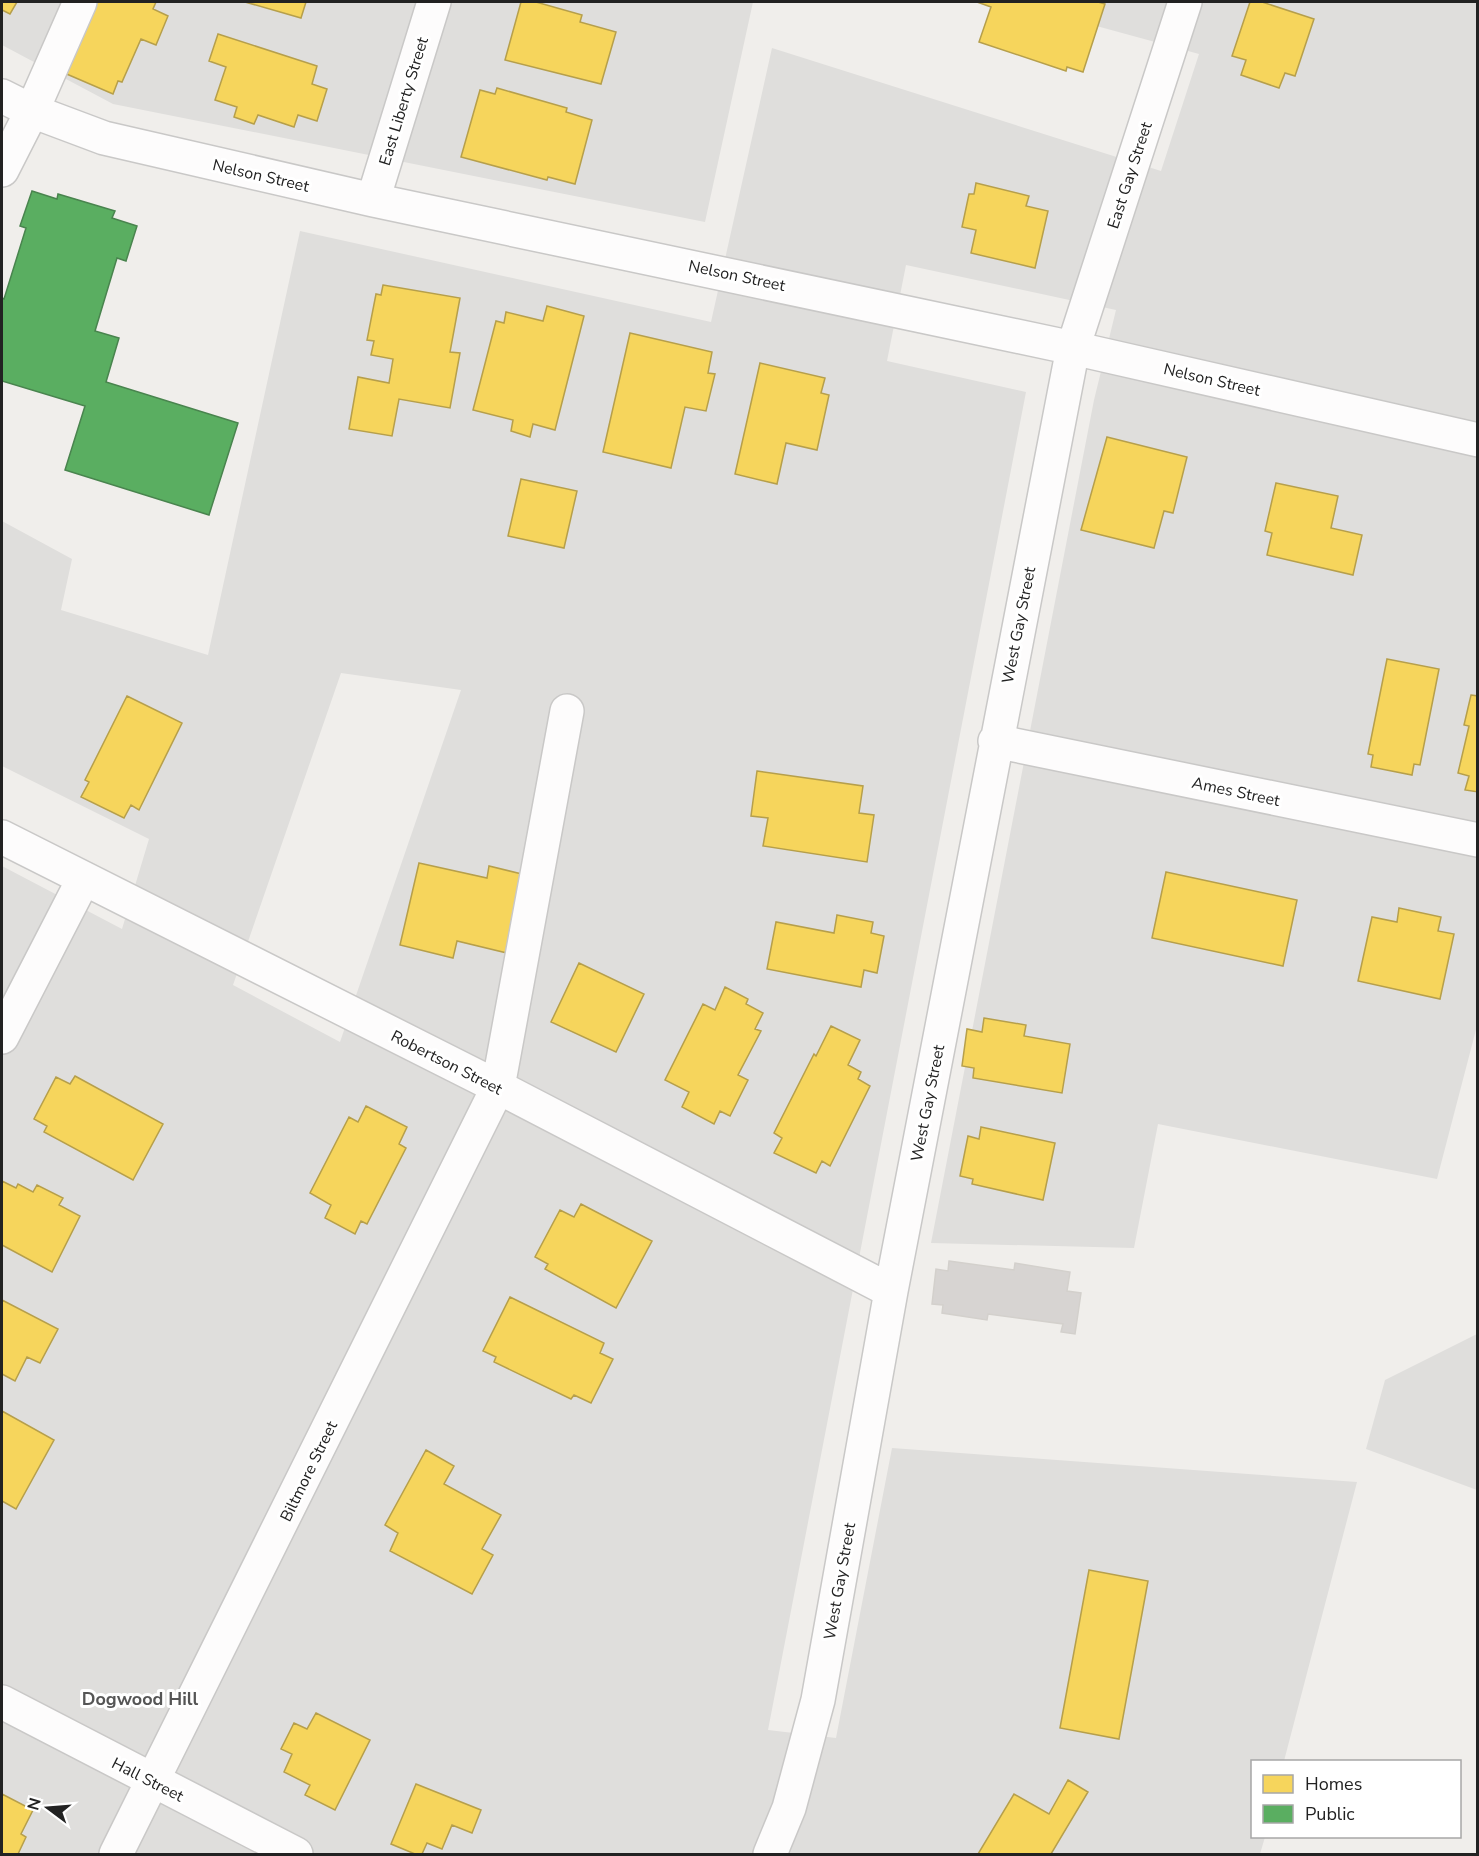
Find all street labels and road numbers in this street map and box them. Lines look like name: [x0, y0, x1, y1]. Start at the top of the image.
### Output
street label: East Liberty Street: [374, 34, 434, 168]
street label: East Gay Street: [1102, 119, 1158, 232]
street label: Nelson Street: [210, 154, 312, 198]
street label: Nelson Street: [686, 255, 788, 297]
street label: Nelson Street: [1161, 358, 1263, 402]
street label: West Gay Street: [997, 565, 1041, 685]
street label: Ames Street: [1190, 772, 1282, 812]
street label: Robertson Street: [387, 1025, 506, 1101]
street label: West Gay Street: [906, 1043, 950, 1163]
street label: Biltmore Street: [275, 1417, 343, 1525]
street label: West Gay Street: [819, 1521, 861, 1641]
street label: Hall Street: [108, 1752, 188, 1808]

